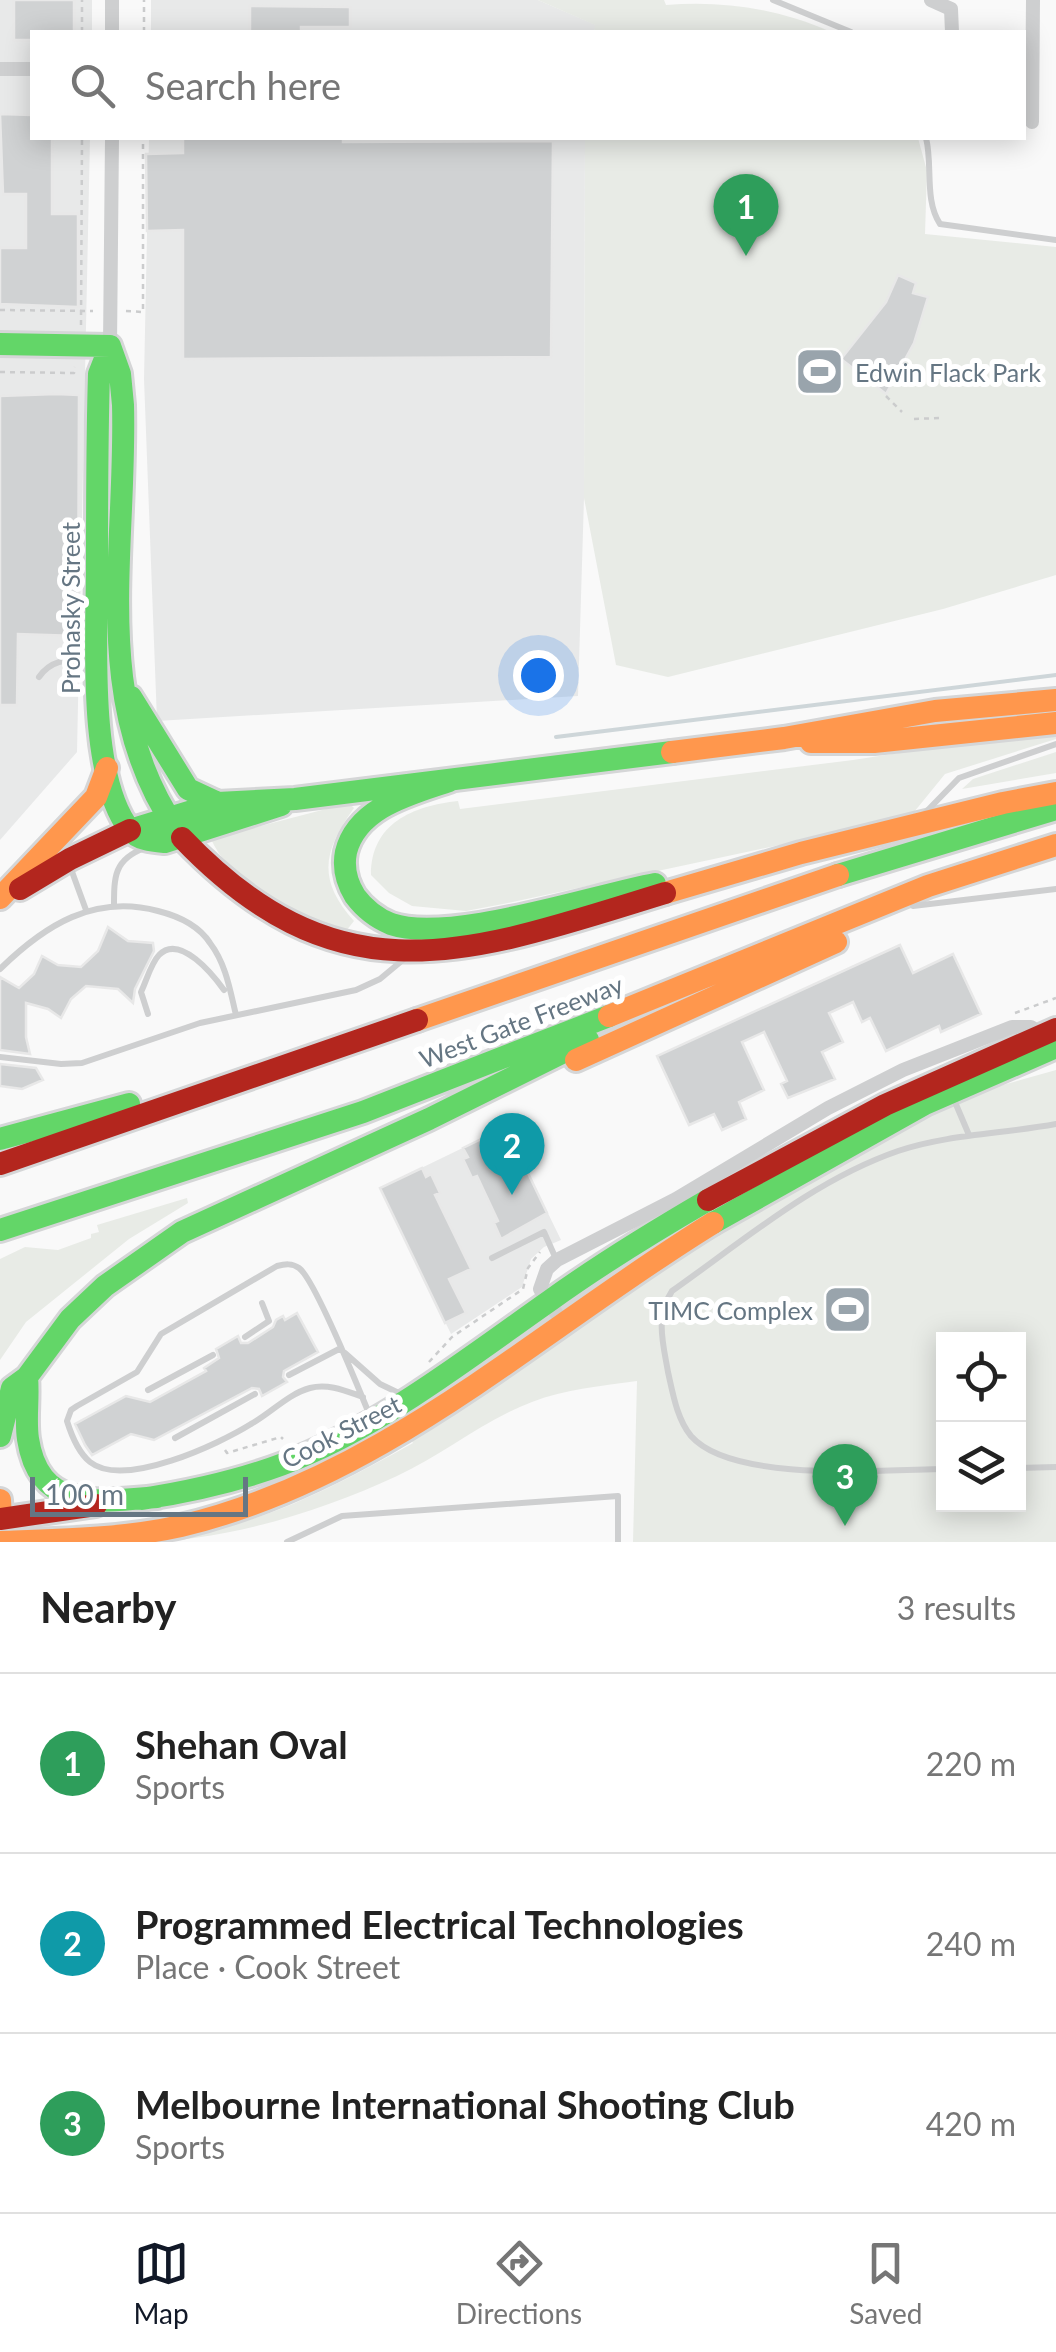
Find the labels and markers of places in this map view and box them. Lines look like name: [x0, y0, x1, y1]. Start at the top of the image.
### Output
pin: 1: [714, 174, 778, 256]
sports icon: Edwin Flack Park: [794, 346, 846, 398]
place label: Edwin Flack Park: [855, 357, 1041, 387]
pin: 2: [480, 1112, 544, 1195]
sports icon: TIMC Complex: [822, 1284, 874, 1336]
place label: TIMC Complex: [648, 1295, 814, 1325]
pin: 3: [812, 1444, 878, 1526]

